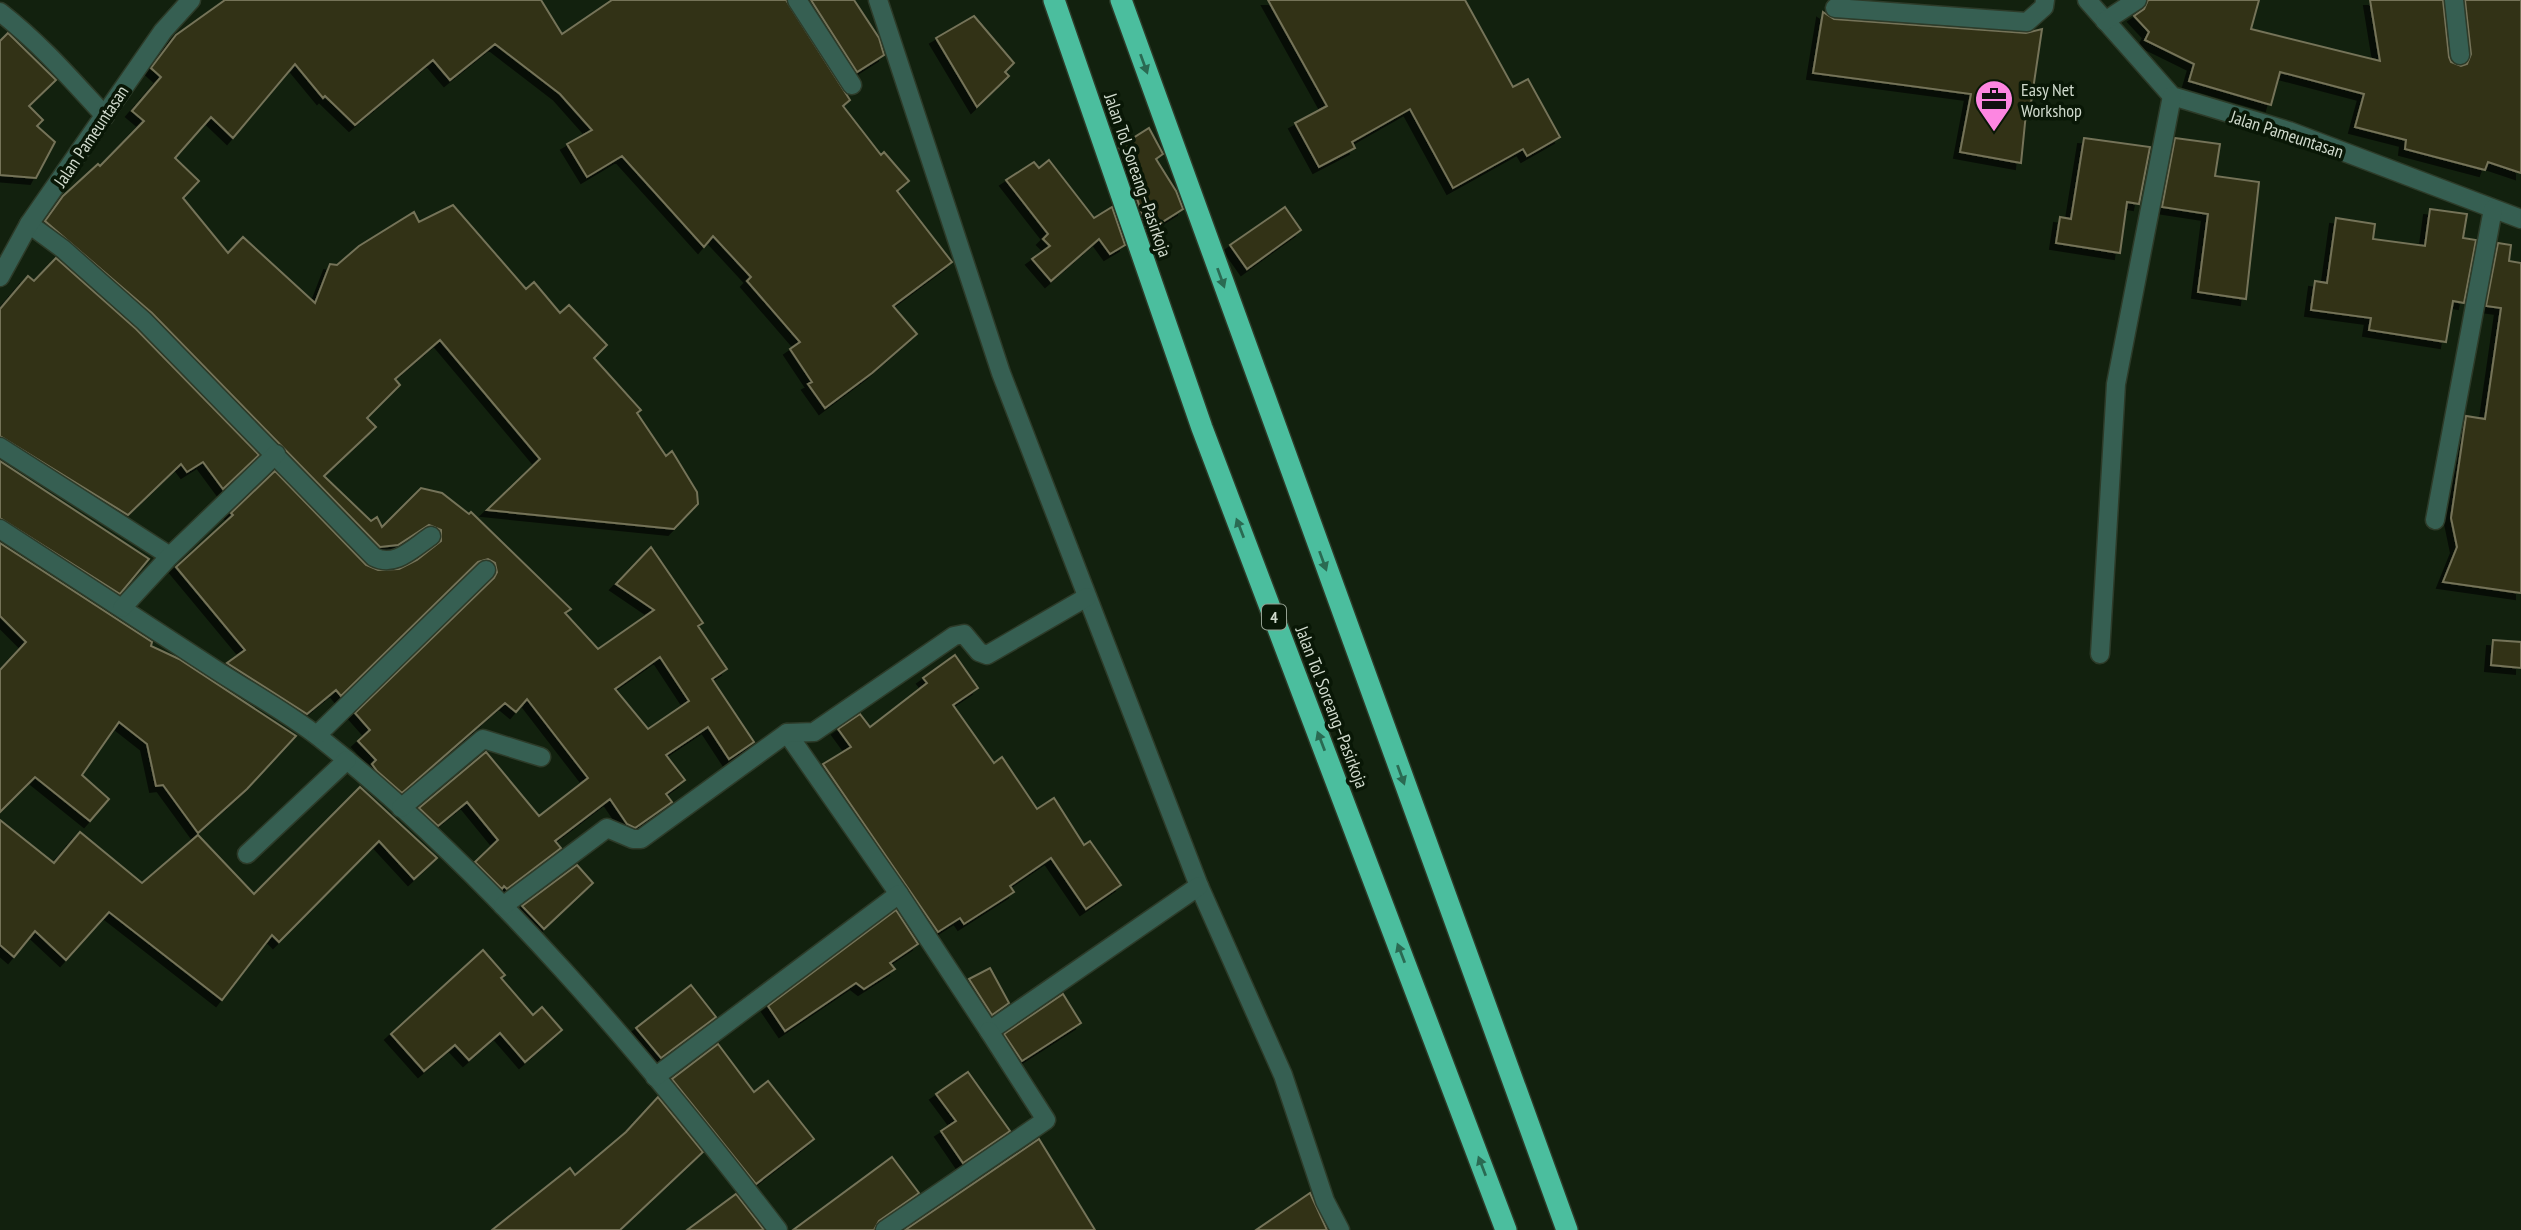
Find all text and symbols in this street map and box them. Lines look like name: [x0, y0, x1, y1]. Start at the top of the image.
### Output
one-way arrow: [1139, 54, 1150, 75]
office icon: Easy Net Workshop: [1973, 78, 2015, 133]
place label: Easy Net Workshop: [2021, 78, 2082, 122]
street label: Jalan Pameuntasan: [48, 81, 133, 192]
street label: Jalan Tol Soreang–Pasirkoja: [1099, 89, 1177, 260]
street label: Jalan Pameuntasan: [2227, 105, 2347, 163]
one-way arrow: [1215, 268, 1226, 289]
one-way arrow: [1234, 517, 1245, 538]
one-way arrow: [1318, 551, 1329, 572]
road number: 4: [1262, 604, 1286, 630]
street label: Jalan Tol Soreang–Pasirkoja: [1290, 622, 1374, 791]
one-way arrow: [1315, 730, 1326, 751]
one-way arrow: [1396, 765, 1407, 786]
one-way arrow: [1395, 943, 1406, 964]
one-way arrow: [1476, 1156, 1487, 1177]

